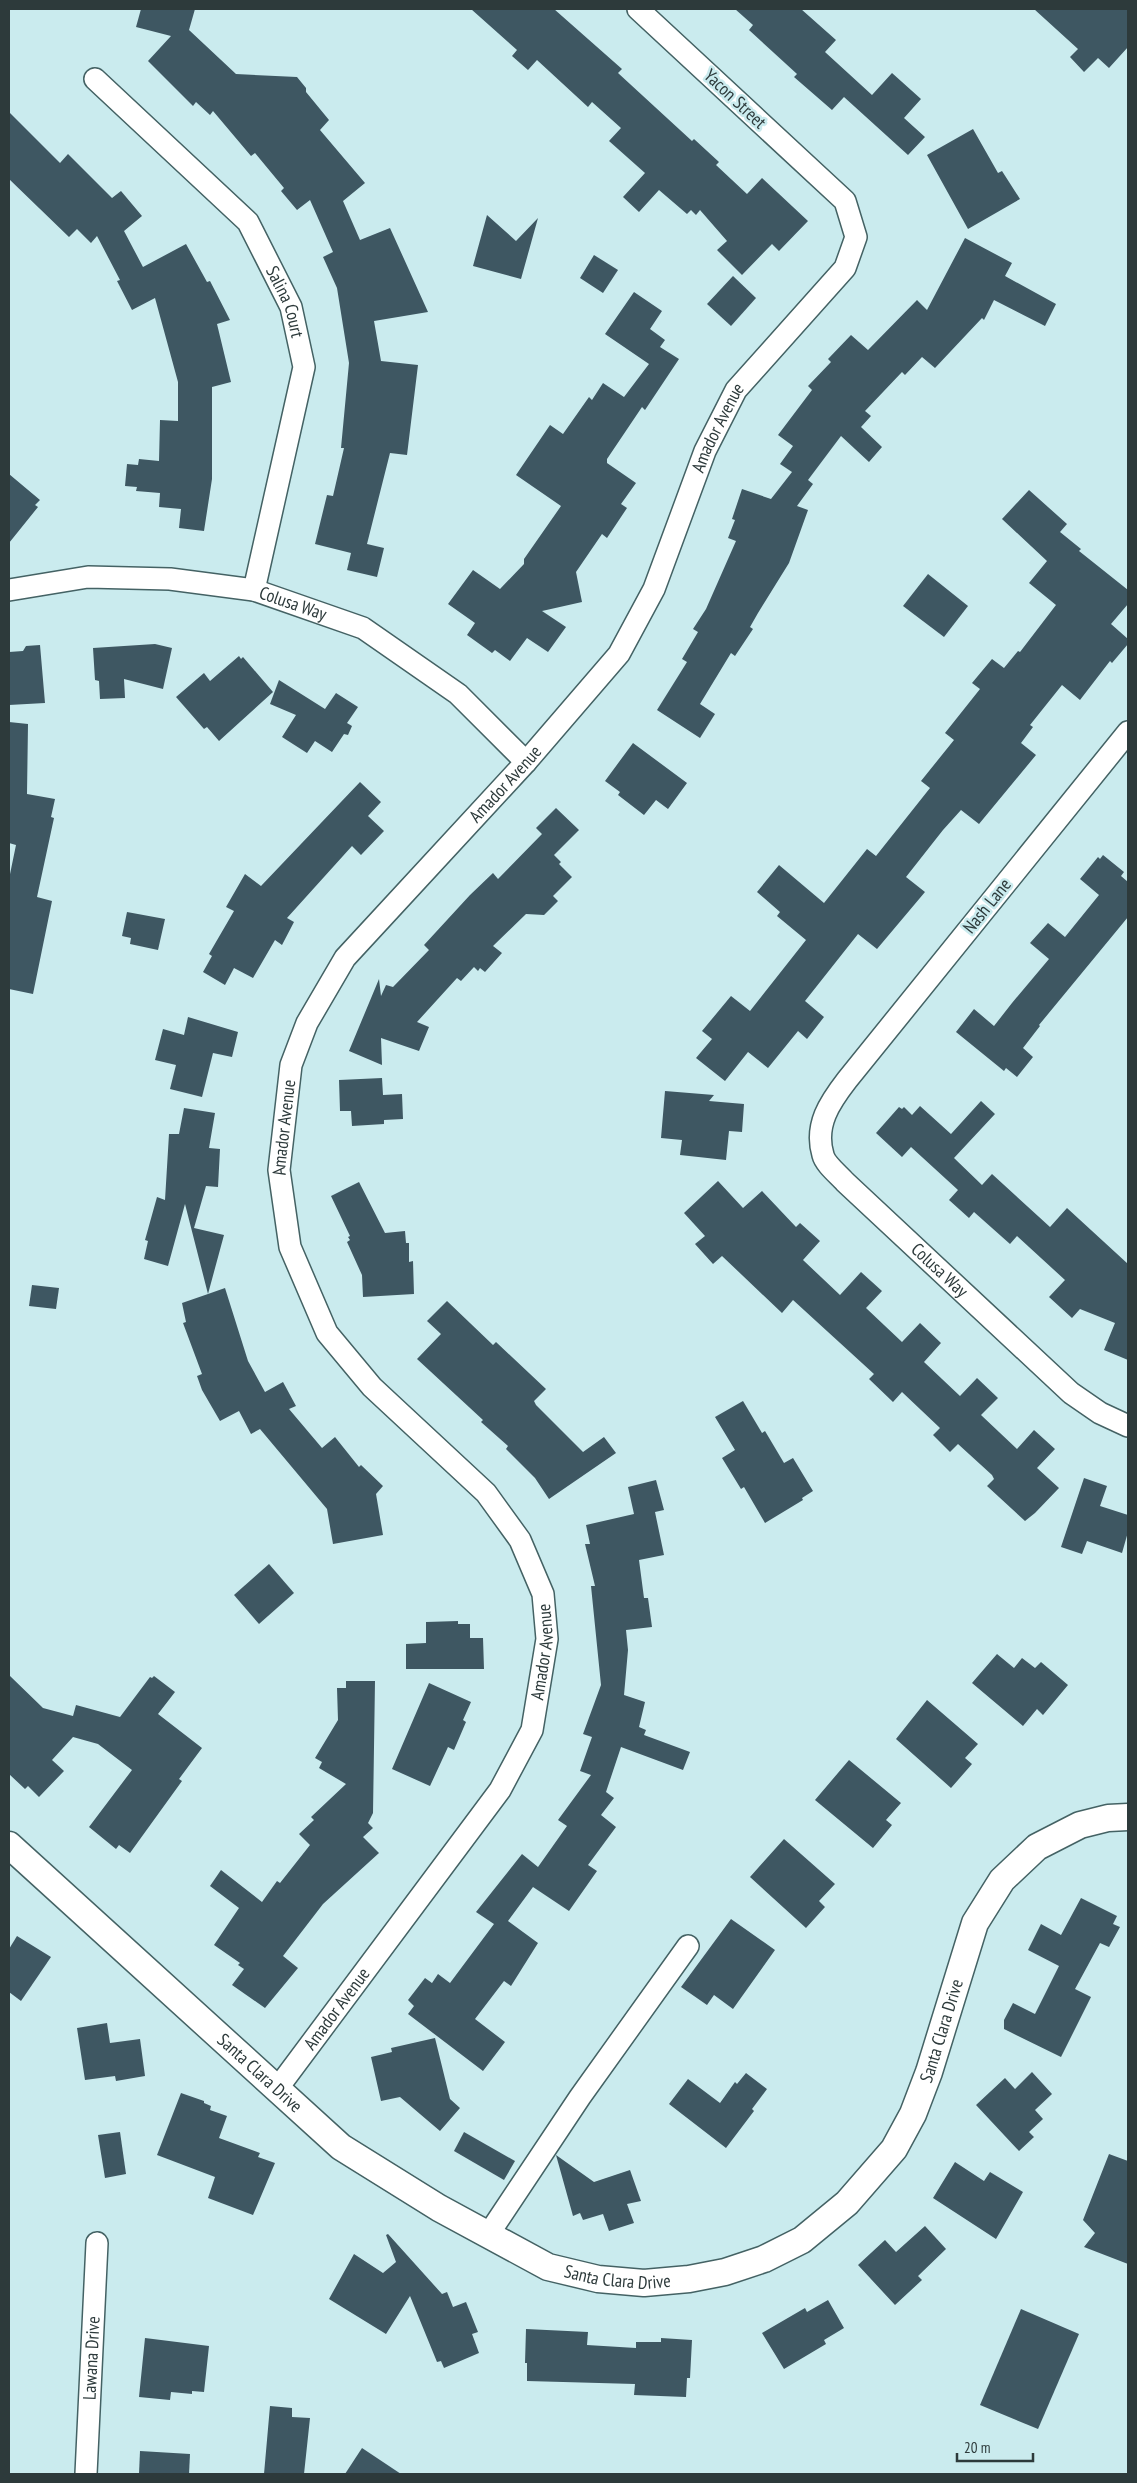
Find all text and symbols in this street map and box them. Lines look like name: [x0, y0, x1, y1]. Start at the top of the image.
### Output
street label: Yacon Street: [699, 64, 771, 133]
street label: Salina Court: [261, 262, 309, 340]
street label: Amador Avenue: [686, 377, 748, 476]
street label: Colusa Way: [256, 581, 330, 626]
street label: Amador Avenue: [464, 740, 546, 827]
street label: Nash Lane: [957, 873, 1016, 938]
street label: Amador Avenue: [267, 1078, 300, 1178]
street label: Colusa Way: [906, 1238, 973, 1302]
street label: Amador Avenue: [525, 1603, 558, 1702]
street label: Amador Avenue: [298, 1963, 375, 2054]
street label: Santa Clara Drive: [914, 1976, 968, 2086]
street label: Santa Clara Drive: [213, 2028, 307, 2117]
street label: Santa Clara Drive: [562, 2259, 672, 2294]
street label: Lawana Drive: [78, 2316, 105, 2401]
scale bar: [957, 2430, 1033, 2462]
text: 20 m: [964, 2438, 990, 2457]

